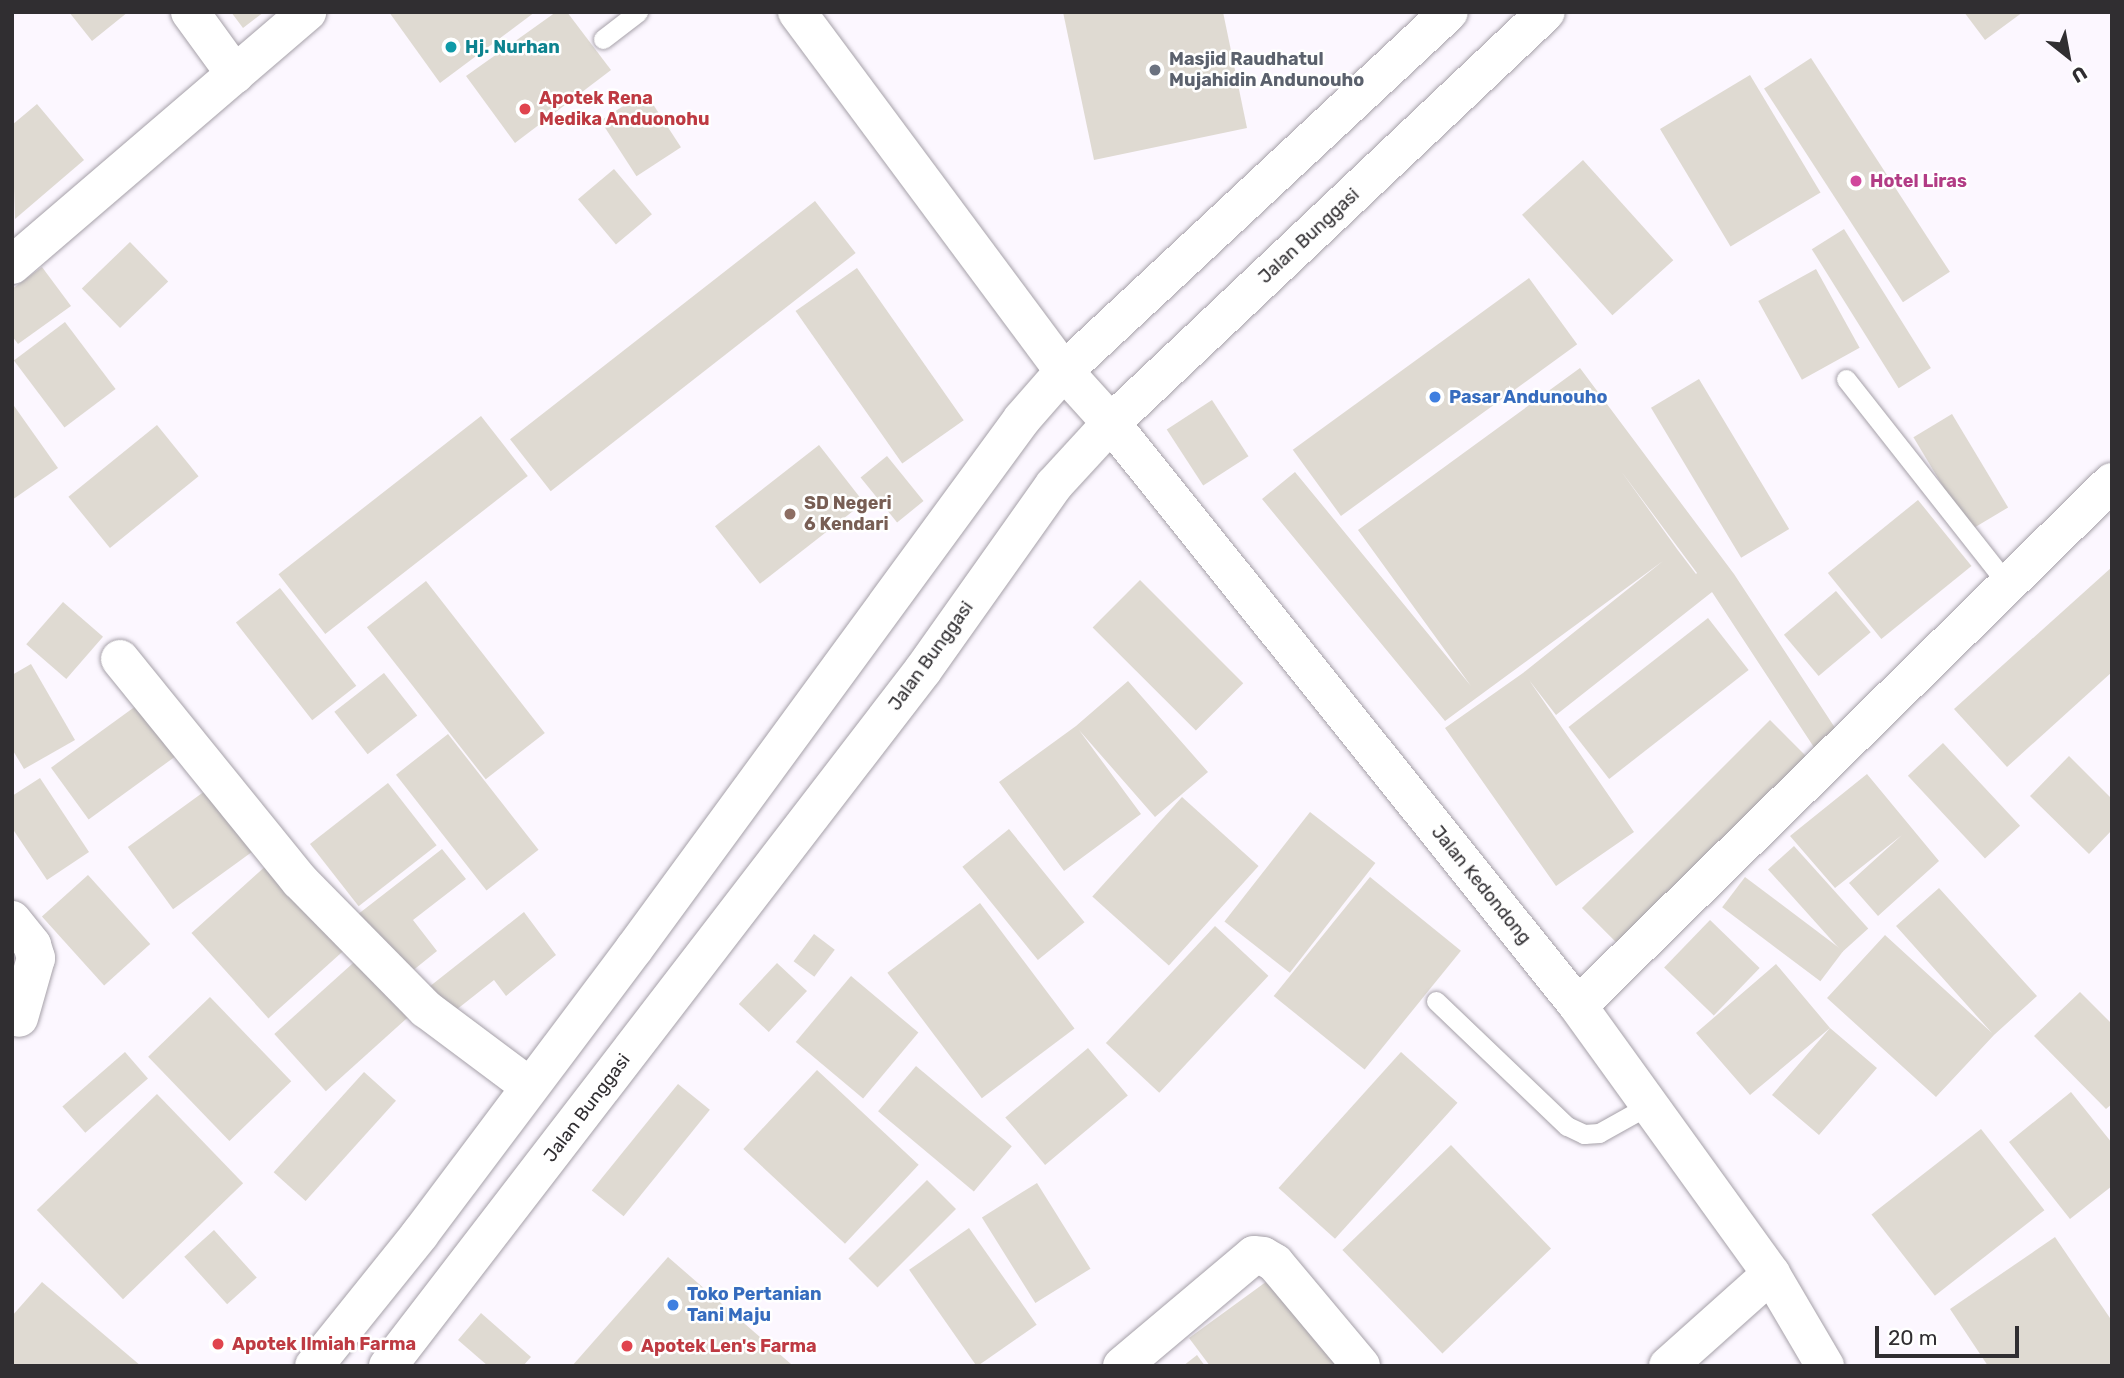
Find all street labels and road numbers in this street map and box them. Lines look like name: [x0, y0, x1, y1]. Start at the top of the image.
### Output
street label: Jalan Bunggasi: [1254, 184, 1364, 288]
street label: Jalan Bunggasi: [884, 597, 978, 715]
street label: Jalan Kedondong: [1427, 822, 1535, 948]
street label: Jalan Bunggasi: [539, 1050, 635, 1166]

